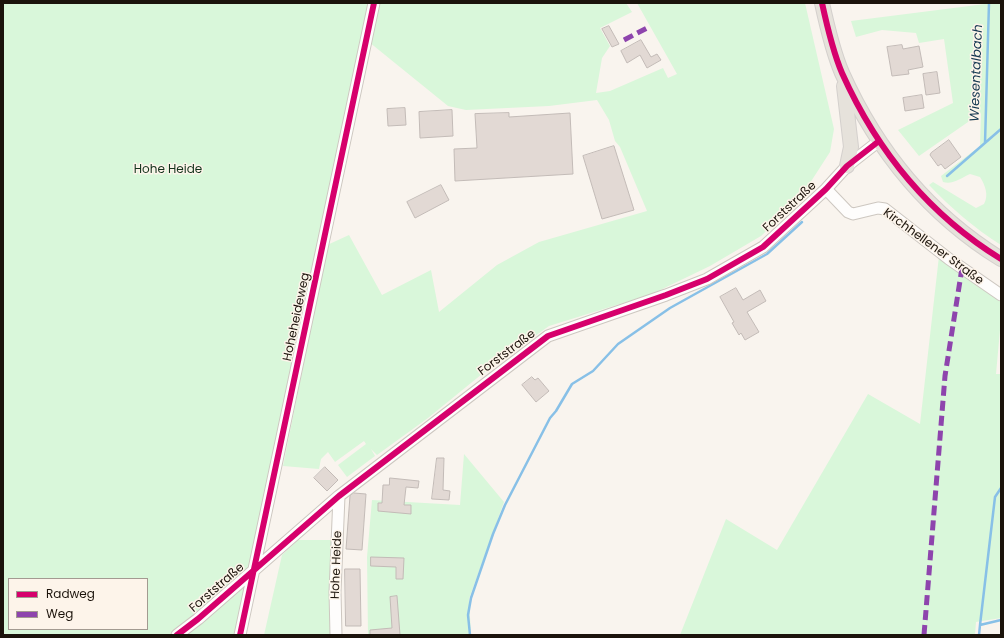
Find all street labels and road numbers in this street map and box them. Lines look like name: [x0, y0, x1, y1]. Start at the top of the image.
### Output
street label: Forststraße: [760, 179, 820, 235]
street label: Kirchhellener Straße: [880, 206, 986, 288]
street label: Hoheheideweg: [281, 271, 313, 363]
street label: Forststraße: [476, 327, 538, 379]
street label: Hohe Heide: [329, 530, 345, 600]
street label: Forststraße: [187, 560, 247, 616]

